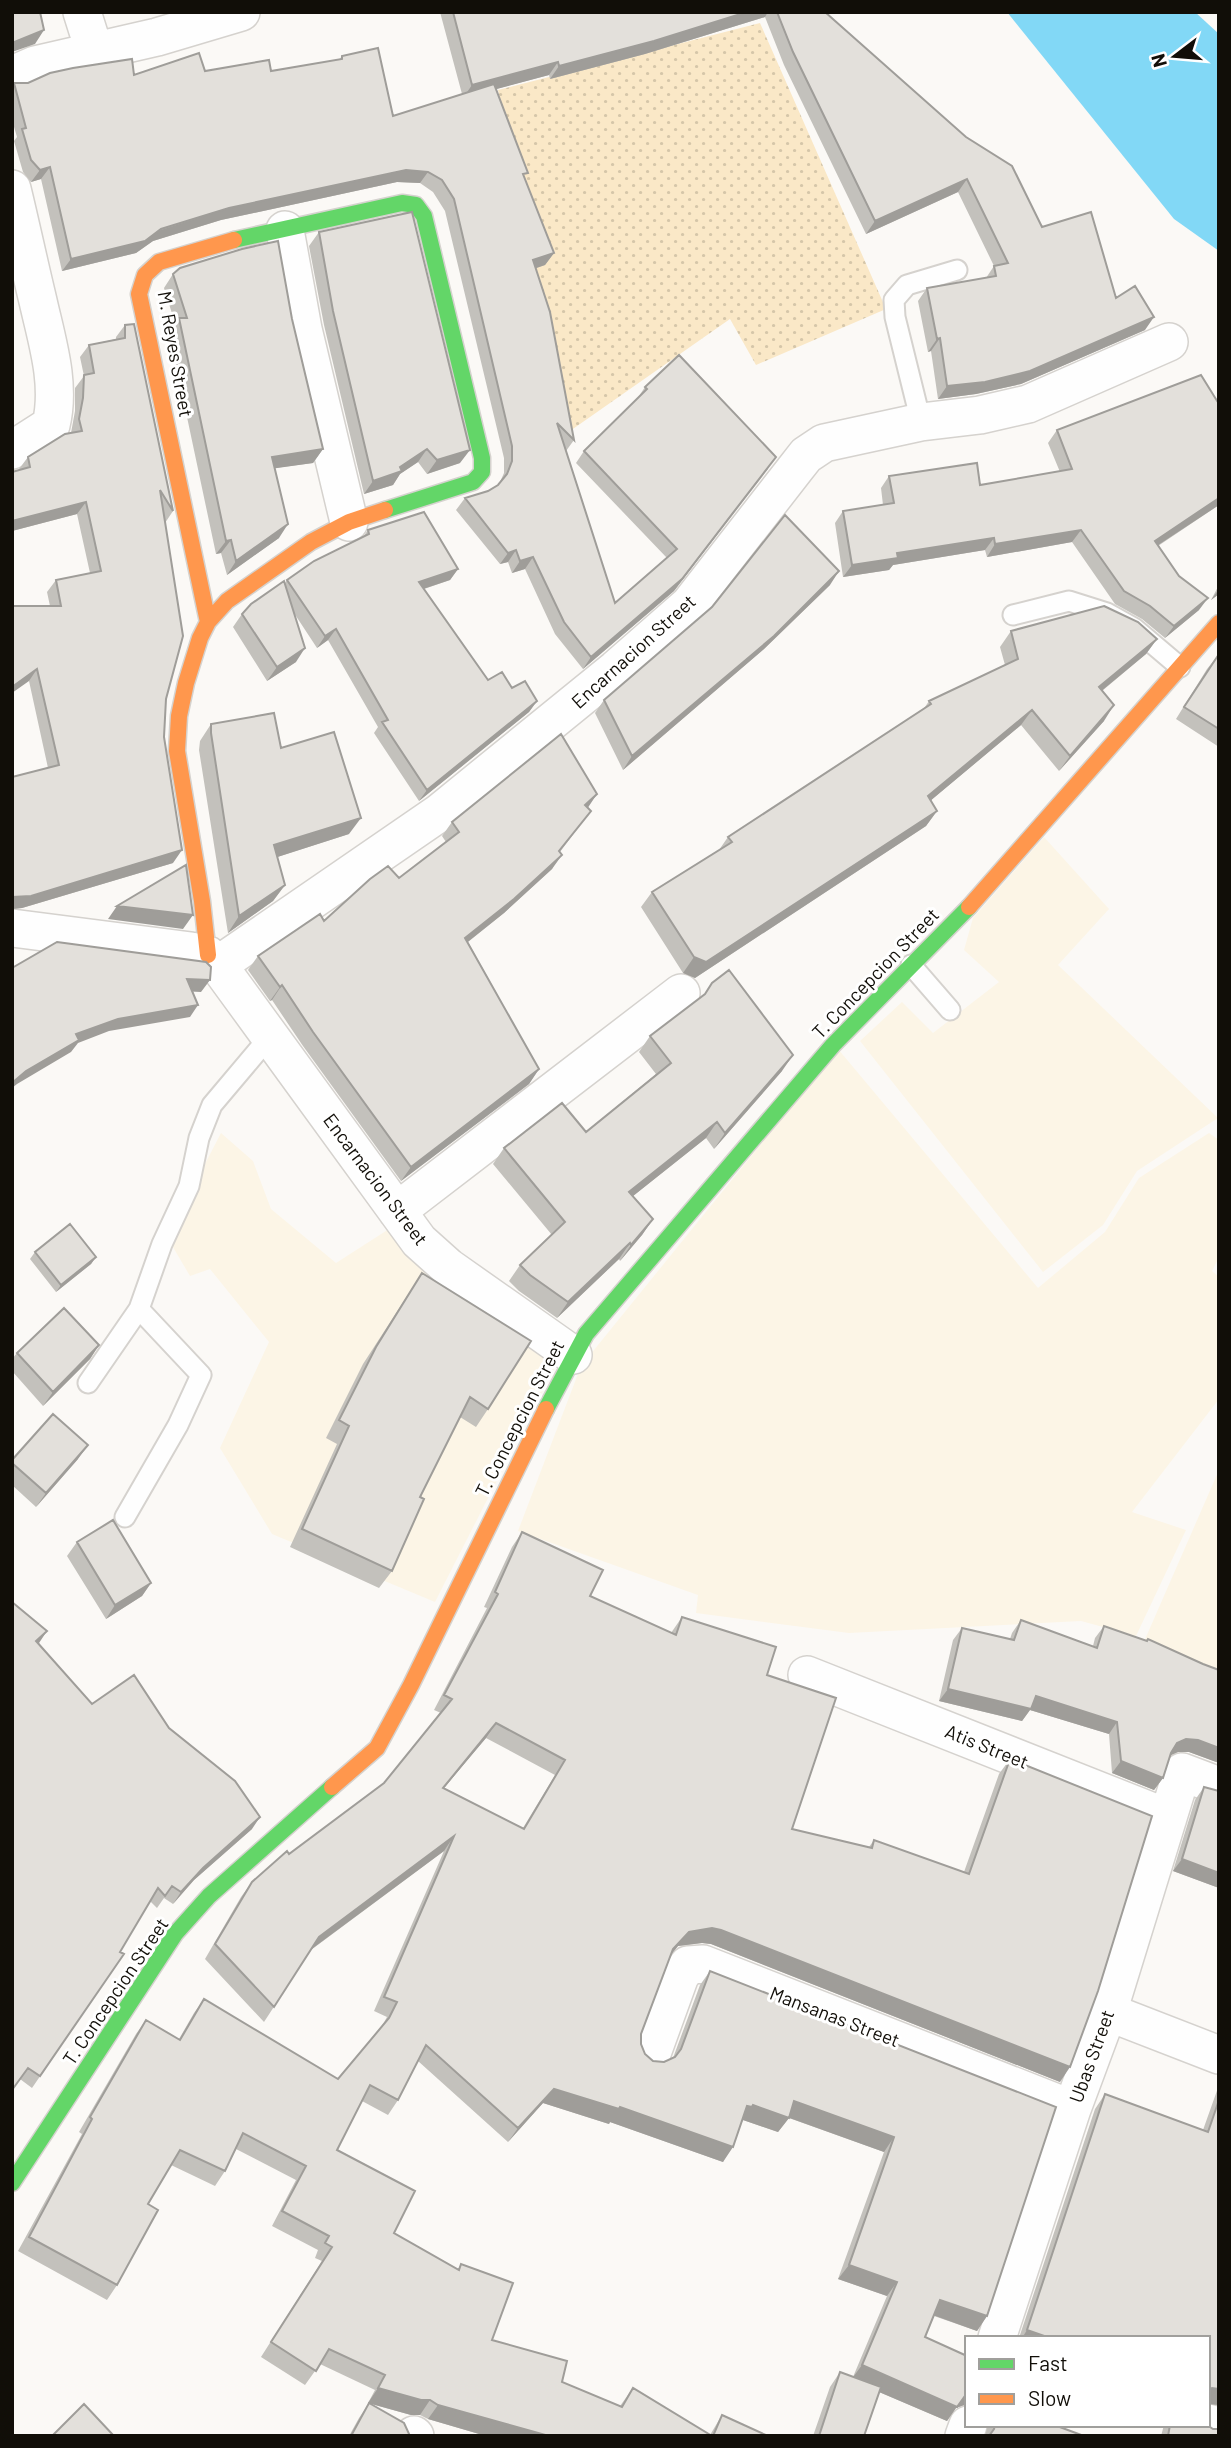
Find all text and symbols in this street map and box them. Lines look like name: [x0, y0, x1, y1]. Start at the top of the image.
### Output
north arrow: [1140, 21, 1210, 91]
text: N: [1145, 52, 1171, 70]
street label: M. Reyes Street: [154, 289, 198, 419]
street label: Encarnacion Street: [566, 589, 700, 713]
street label: T. Concepcion Street: [807, 903, 943, 1043]
street label: Encarnacion Street: [319, 1109, 433, 1249]
street label: T. Concepcion Street: [470, 1336, 568, 1500]
street label: Atis Street: [942, 1719, 1032, 1773]
street label: T. Concepcion Street: [57, 1913, 173, 2069]
street label: Mansanas Street: [767, 1981, 903, 2051]
street label: Ubas Street: [1064, 2006, 1118, 2106]
legend: [965, 2336, 1210, 2427]
text: Fast: [1028, 2350, 1068, 2375]
text: Slow: [1028, 2385, 1071, 2410]

